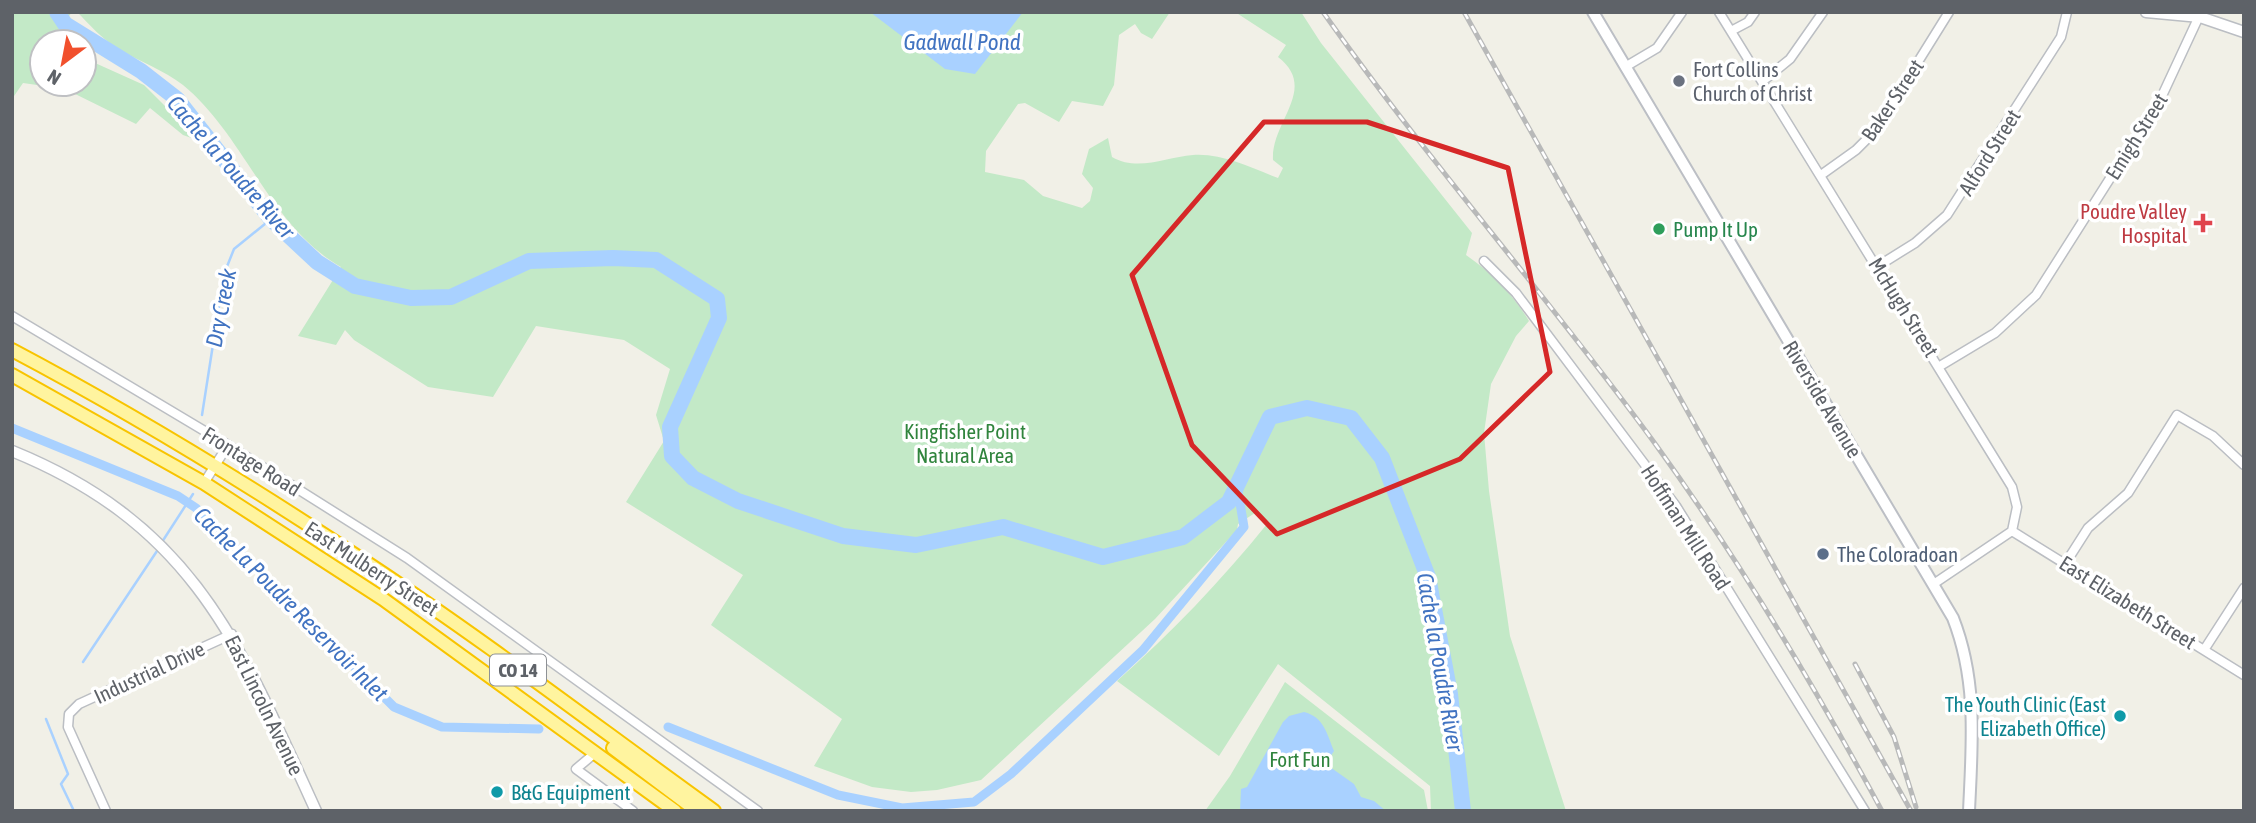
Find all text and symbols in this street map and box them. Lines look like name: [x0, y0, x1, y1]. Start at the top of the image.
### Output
north arrow: [28, 28, 98, 98]
water label: Gadwall Pond: [903, 29, 1021, 55]
street label: Baker Street: [1856, 55, 1928, 145]
place label: Fort Collins Church of Christ: [1693, 57, 1812, 105]
text: N: [43, 65, 65, 90]
marker: Fort Collins Church of Christ: [1671, 73, 1687, 89]
street label: Emigh Street: [2100, 88, 2172, 184]
water label: Cache la Poudre River: [162, 90, 301, 245]
street label: Alford Street: [1953, 105, 2025, 199]
place label: Poudre Valley Hospital: [2080, 199, 2187, 247]
marker: Poudre Valley Hospital: [2193, 213, 2213, 233]
place label: Pump It Up: [1673, 217, 1758, 241]
marker: Pump It Up: [1651, 221, 1667, 237]
street label: McHugh Street: [1864, 253, 1944, 361]
water label: Dry Creek: [201, 266, 241, 349]
street label: Riverside Avenue: [1779, 336, 1867, 462]
park label: Kingfisher Point Natural Area: [904, 419, 1026, 467]
street label: Frontage Road: [198, 421, 306, 501]
street label: Hoffman Mill Road: [1637, 460, 1735, 594]
water label: Cache La Poudre Reservoir Inlet: [189, 502, 393, 706]
street label: East Mulberry Street: [301, 516, 443, 620]
place label: The Coloradoan: [1837, 542, 1958, 566]
marker: The Coloradoan: [1815, 546, 1831, 562]
street label: East Elizabeth Street: [2055, 550, 2201, 654]
water label: Cache la Poudre River: [1412, 571, 1469, 754]
street label: East Lincoln Avenue: [221, 631, 309, 779]
street label: Industrial Drive: [90, 636, 208, 708]
road number: CO 14: [490, 654, 546, 685]
place label: The Youth Clinic (East Elizabeth Office): [1945, 692, 2106, 740]
marker: The Youth Clinic (East Elizabeth Office): [2112, 708, 2128, 724]
park label: Fort Fun: [1269, 747, 1331, 771]
place label: B&G Equipment: [511, 780, 631, 804]
marker: B&G Equipment: [489, 784, 505, 800]

